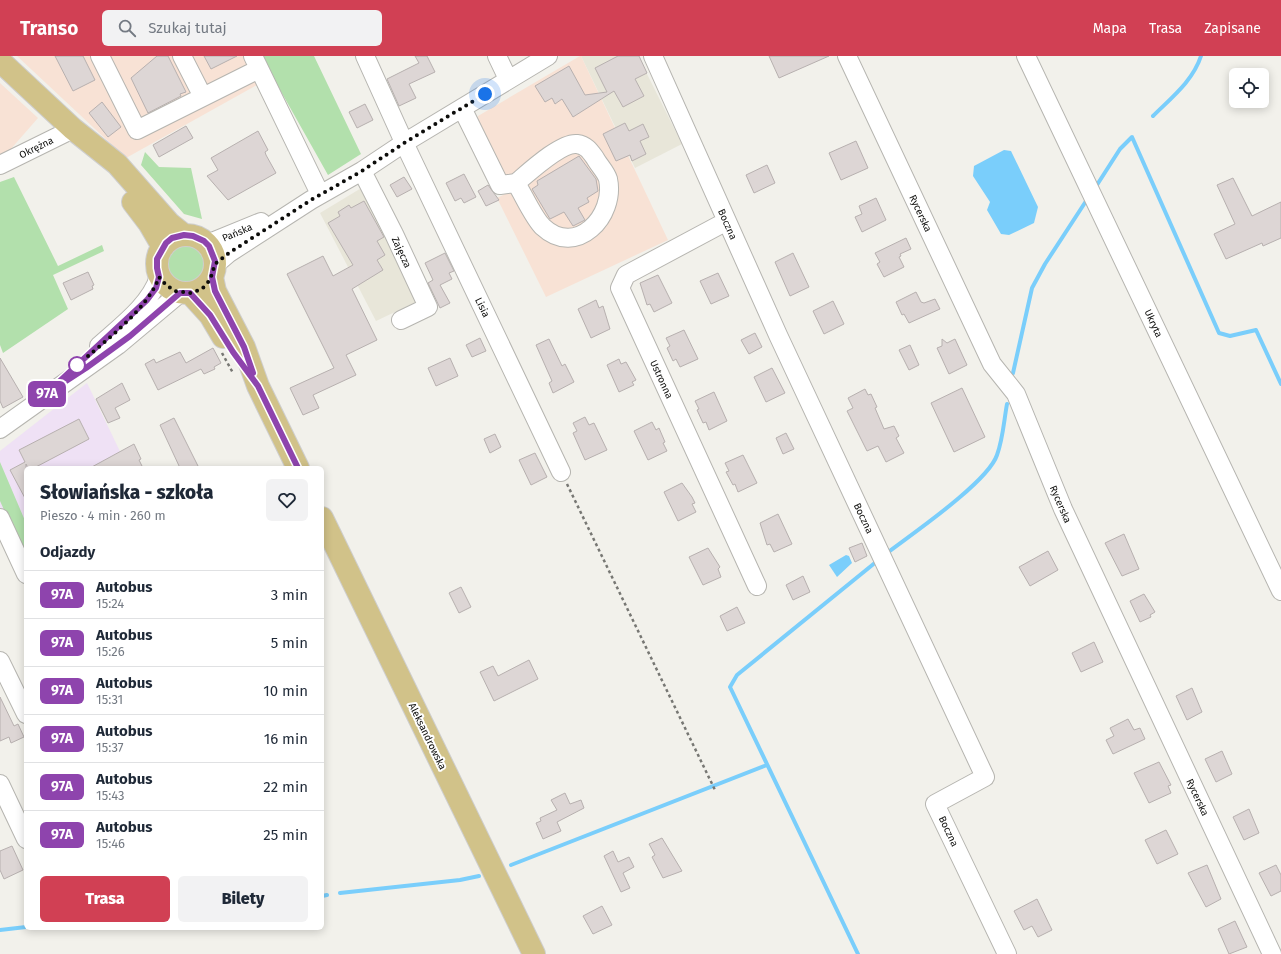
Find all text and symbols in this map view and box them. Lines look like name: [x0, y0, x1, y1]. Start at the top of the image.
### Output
search box: [102, 10, 382, 46]
text: Transo: [20, 17, 78, 40]
icon: search: [116, 17, 138, 39]
text: Szukaj tutaj: [148, 19, 227, 37]
text: Mapa: [1093, 20, 1127, 37]
text: Trasa: [1149, 20, 1182, 37]
text: Zapisane: [1204, 20, 1261, 37]
map controls: [1229, 68, 1269, 108]
button: locate: [1229, 68, 1269, 108]
your location: [475, 84, 495, 104]
street label: Okrężna: [17, 134, 56, 161]
street label: Rycerska: [906, 193, 934, 234]
street label: Boczna: [715, 207, 739, 242]
street label: Pańska: [220, 221, 254, 245]
street label: Zajęcza: [389, 235, 414, 270]
street label: Lisia: [472, 295, 492, 319]
street label: Ukryta: [1141, 308, 1165, 339]
unlabelled marker: [68, 356, 86, 374]
street label: Ustronna: [647, 358, 675, 401]
line badge: 97A: [24, 381, 70, 407]
text: 97A: [36, 385, 58, 402]
button: heart: [266, 479, 308, 521]
text: Słowiańska - szkoła: [40, 481, 213, 504]
street label: Rycerska: [1047, 484, 1073, 525]
street label: Boczna: [851, 501, 875, 536]
text: Pieszo · 4 min · 260 m: [40, 508, 166, 523]
text: Odjazdy: [40, 543, 95, 561]
text: Autobus: [96, 578, 153, 596]
text: 97A: [51, 586, 73, 603]
text: 3 min: [271, 586, 308, 604]
text: 15:24: [96, 596, 124, 611]
text: Autobus: [96, 626, 153, 644]
text: 97A: [51, 634, 73, 651]
text: 5 min: [271, 634, 308, 652]
text: 15:26: [96, 644, 125, 659]
text: Autobus: [96, 674, 153, 692]
text: 97A: [51, 682, 73, 699]
text: 10 min: [263, 682, 308, 700]
text: 15:31: [96, 692, 123, 707]
street label: Aleksandrowska: [406, 701, 448, 772]
text: Autobus: [96, 722, 153, 740]
text: 97A: [51, 730, 73, 747]
text: 16 min: [264, 730, 308, 748]
text: 15:37: [96, 740, 124, 755]
text: Autobus: [96, 770, 153, 788]
street label: Rycerska: [1183, 777, 1211, 818]
text: 97A: [51, 778, 73, 795]
text: 22 min: [263, 778, 308, 796]
text: 15:43: [96, 788, 124, 803]
street label: Boczna: [936, 814, 960, 849]
text: Autobus: [96, 818, 153, 836]
text: 97A: [51, 826, 73, 843]
text: 25 min: [263, 826, 308, 844]
text: 15:46: [96, 836, 125, 851]
button: Trasa: [40, 876, 170, 922]
button: Bilety: [178, 876, 308, 922]

